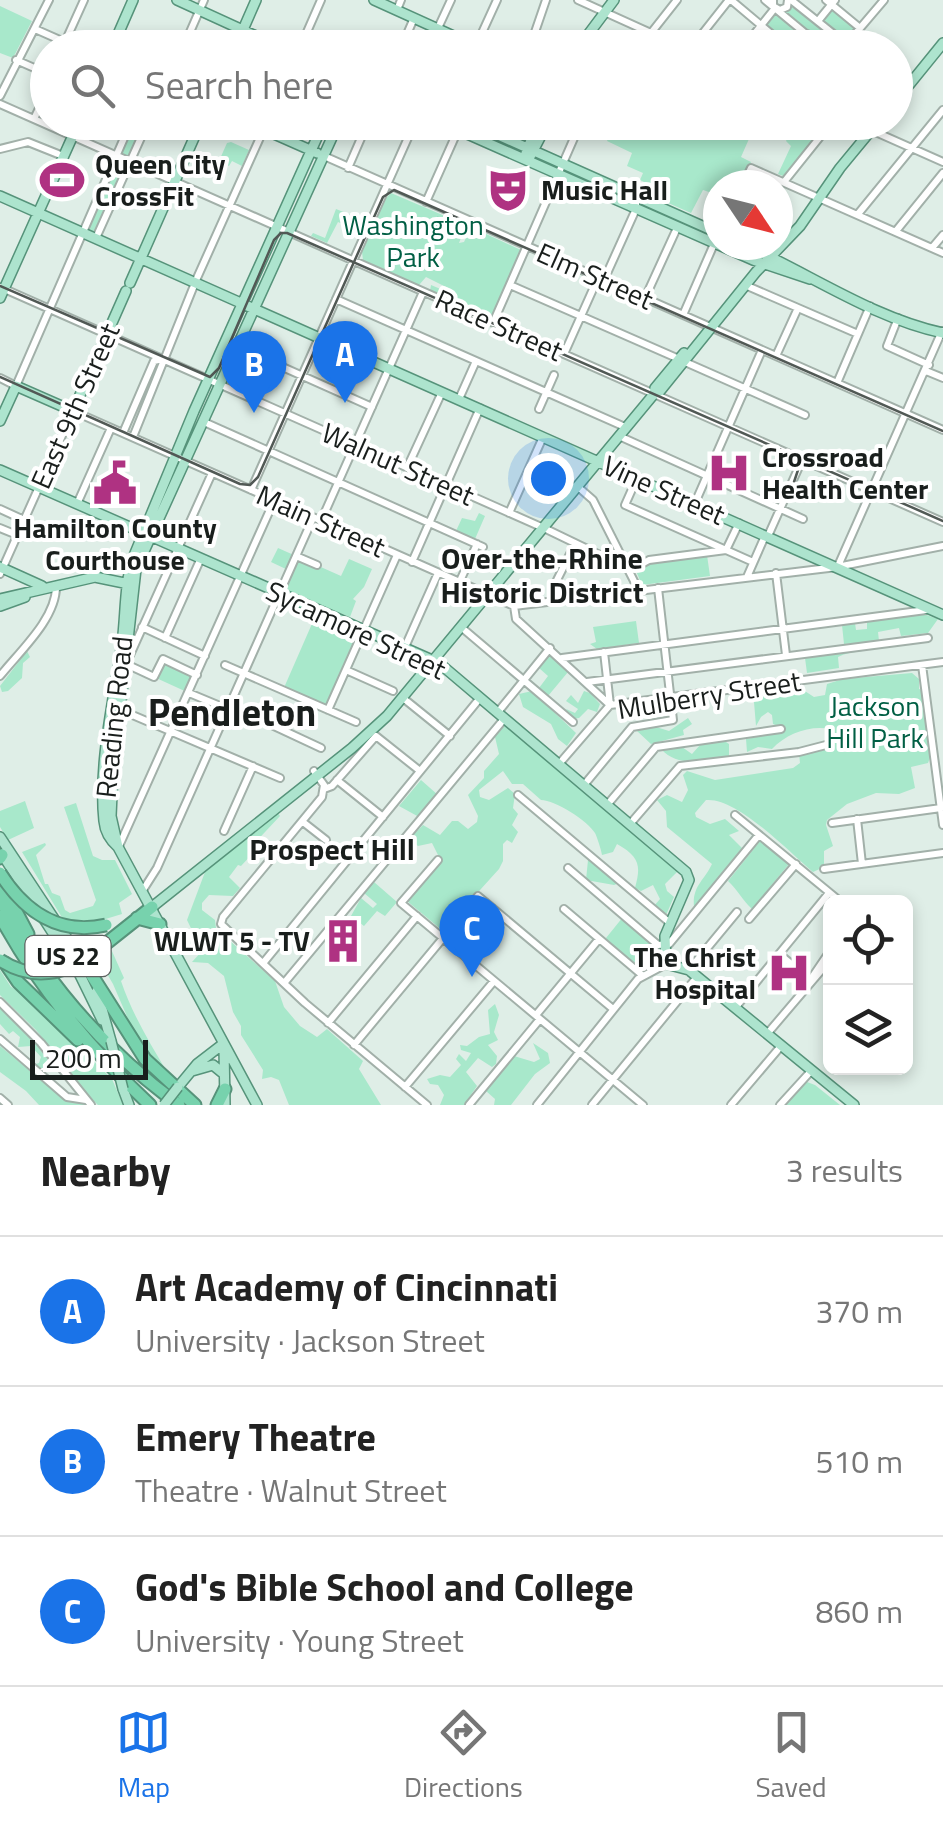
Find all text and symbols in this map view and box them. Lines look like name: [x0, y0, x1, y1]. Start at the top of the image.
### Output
search box: [30, 30, 913, 140]
text: Search here: [145, 56, 333, 114]
icon: search: [65, 58, 120, 113]
place label: Queen City CrossFit: [95, 142, 226, 217]
sports icon: Queen City CrossFit: [38, 156, 86, 204]
theatre icon: Music Hall: [484, 166, 532, 214]
place label: Music Hall: [541, 168, 668, 211]
north arrow: [703, 170, 793, 260]
park label: Washington Park: [342, 203, 484, 278]
street label: Elm Street: [530, 231, 661, 320]
street label: Race Street: [428, 277, 570, 372]
street label: East 9th Street: [19, 316, 130, 496]
pin: A: [312, 320, 378, 403]
pin: B: [222, 330, 286, 413]
street label: Walnut Street: [315, 411, 482, 516]
place label: Crossroad Health Center: [762, 435, 928, 510]
street label: Vine Street: [596, 443, 732, 536]
hospital icon: Crossroad Health Center: [705, 449, 753, 497]
your location: [523, 453, 574, 504]
public building icon: Hamilton County Courthouse: [91, 459, 139, 507]
street label: Main Street: [250, 473, 393, 568]
place label: Hamilton County Courthouse: [13, 506, 217, 581]
district label: Over-the-Rhine Historic District: [440, 535, 644, 615]
street label: Sycamore Street: [259, 569, 454, 690]
street label: Reading Road: [84, 634, 143, 800]
street label: Mulberry Street: [614, 659, 804, 730]
district label: Pendleton: [148, 683, 316, 741]
park label: Jackson Hill Park: [826, 684, 924, 759]
district label: Prospect Hill: [249, 826, 415, 872]
pin: C: [440, 894, 504, 977]
map controls: [823, 895, 913, 1075]
button: locate: [823, 895, 913, 985]
building icon: WLWT 5 - TV: [319, 917, 367, 965]
place label: WLWT 5 - TV: [154, 919, 310, 962]
place label: The Christ Hospital: [634, 935, 756, 1010]
road number: US 22: [26, 936, 110, 976]
hospital icon: The Christ Hospital: [765, 949, 813, 997]
button: layers: [823, 985, 913, 1075]
scale bar: [30, 1035, 148, 1080]
text: 200 m: [45, 1036, 122, 1079]
text: Nearby: [40, 1138, 171, 1202]
text: 3 results: [786, 1146, 903, 1194]
text: Art Academy of Cincinnati: [135, 1258, 558, 1316]
text: A: [63, 1287, 82, 1335]
text: 370 m: [815, 1287, 903, 1335]
text: University · Jackson Street: [135, 1316, 485, 1364]
text: Emery Theatre: [135, 1408, 376, 1466]
text: B: [63, 1437, 82, 1485]
text: 510 m: [815, 1437, 903, 1485]
text: Theatre · Walnut Street: [135, 1466, 447, 1514]
text: God's Bible School and College: [135, 1558, 634, 1616]
text: C: [64, 1587, 81, 1635]
text: 860 m: [815, 1587, 903, 1635]
text: University · Young Street: [135, 1616, 464, 1664]
tab: Map: [116, 1705, 171, 1808]
tab: Directions: [404, 1705, 523, 1808]
tab: Saved: [755, 1705, 827, 1808]

